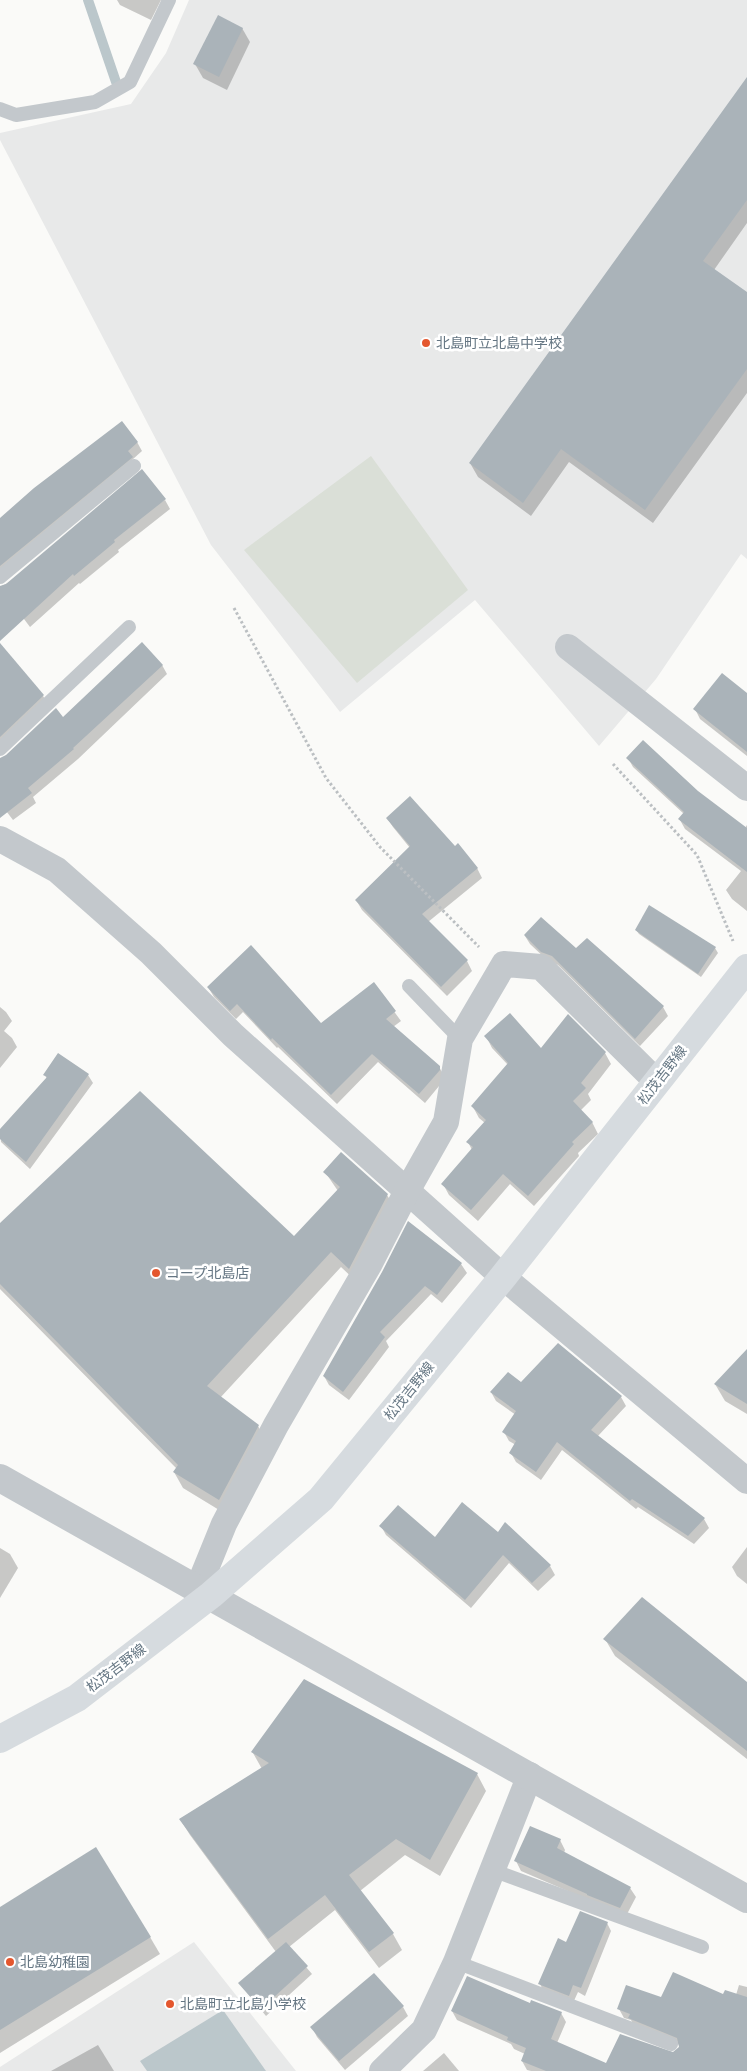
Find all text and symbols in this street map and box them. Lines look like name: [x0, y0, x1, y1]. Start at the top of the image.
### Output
place label: 北島町立北島中学校: [436, 335, 562, 351]
marker: 北島町立北島中学校: [420, 337, 432, 349]
street label: 松茂吉野線: [634, 1042, 690, 1108]
place label: コープ北島店: [166, 1265, 249, 1281]
marker: コープ北島店: [150, 1267, 162, 1279]
street label: 松茂吉野線: [381, 1359, 437, 1423]
street label: 松茂吉野線: [83, 1641, 149, 1695]
place label: 北島幼稚園: [20, 1954, 90, 1970]
marker: 北島幼稚園: [4, 1956, 16, 1968]
place label: 北島町立北島小学校: [180, 1996, 306, 2012]
marker: 北島町立北島小学校: [164, 1998, 176, 2010]

